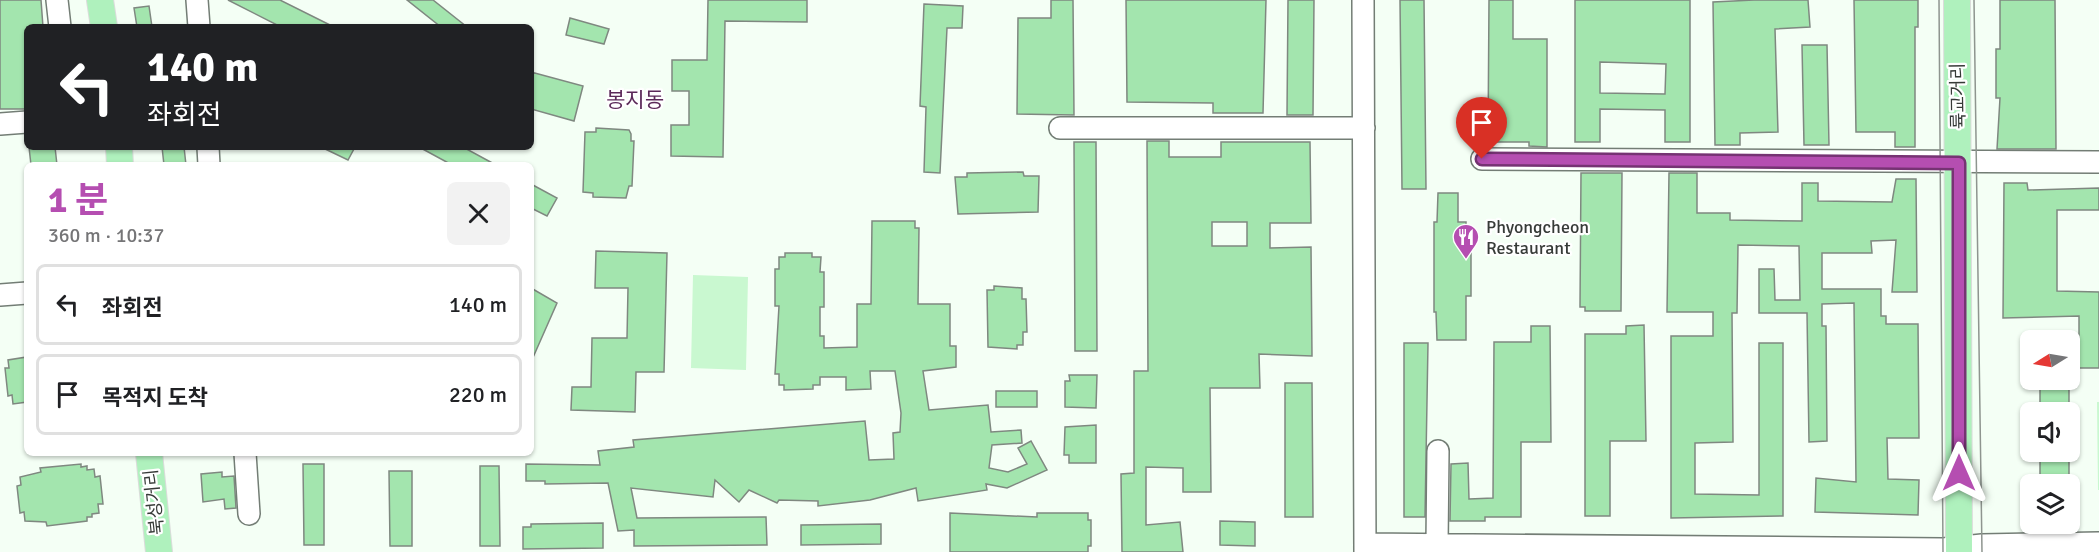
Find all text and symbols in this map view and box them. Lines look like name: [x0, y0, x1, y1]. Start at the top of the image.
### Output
text: 140 m: [147, 42, 258, 93]
icon: left: [48, 48, 126, 126]
street label: 륙교거리: [1946, 63, 1970, 129]
district label: 봉지동: [606, 87, 664, 113]
pin: [1456, 97, 1507, 159]
text: 좌회전: [147, 99, 222, 132]
icon: arrive: [1465, 106, 1498, 139]
text: 1 분: [48, 178, 108, 223]
button: close: [447, 182, 510, 245]
place label: Phyongcheon Restaurant: [1486, 216, 1589, 259]
restaurant icon: Phyongcheon Restaurant: [1451, 222, 1481, 260]
text: 360 m · 10:37: [48, 223, 164, 248]
icon: left: [51, 288, 84, 321]
text: 140 m: [449, 291, 507, 318]
text: 좌회전: [102, 294, 163, 321]
north arrow: [2020, 330, 2080, 390]
map controls: [2020, 330, 2080, 534]
icon: arrive: [51, 378, 84, 411]
text: 220 m: [449, 381, 507, 408]
text: 목적지 도착: [102, 384, 208, 411]
button: sound: [2020, 402, 2080, 462]
position arrow: [1927, 441, 1991, 505]
street label: 북성거리: [140, 468, 168, 536]
button: layers: [2020, 474, 2080, 534]

